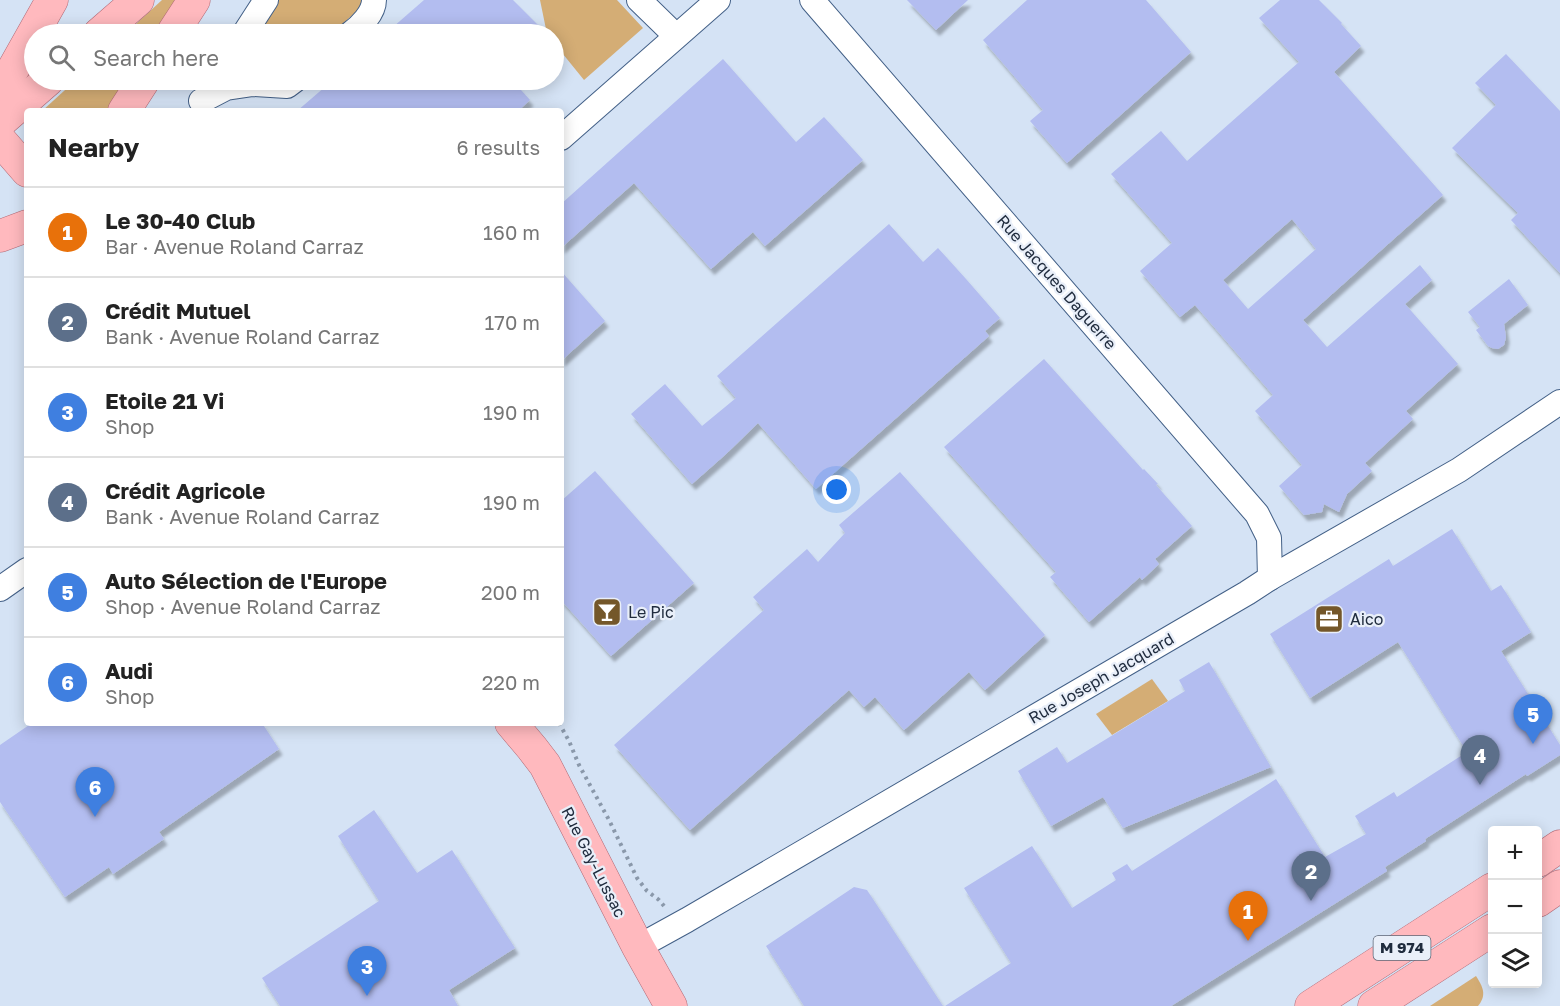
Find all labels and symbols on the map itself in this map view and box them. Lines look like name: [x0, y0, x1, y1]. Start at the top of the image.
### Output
street label: Rue Jacques Daguerre: [993, 210, 1121, 354]
your location: [822, 475, 851, 504]
bar icon: Le Pic: [591, 596, 623, 628]
place label: Le Pic: [628, 602, 674, 622]
office icon: Aico: [1313, 603, 1345, 635]
place label: Aico: [1350, 609, 1383, 629]
street label: Rue Joseph Jacquard: [1025, 628, 1177, 728]
pin: 5: [1514, 694, 1552, 744]
pin: 4: [1460, 736, 1500, 785]
pin: 6: [76, 768, 115, 817]
street label: Rue Gay-Lussac: [558, 803, 631, 921]
pin: 2: [1292, 852, 1330, 901]
pin: 1: [1228, 892, 1268, 941]
road number: M 974: [1374, 936, 1430, 960]
pin: 3: [348, 946, 386, 996]

